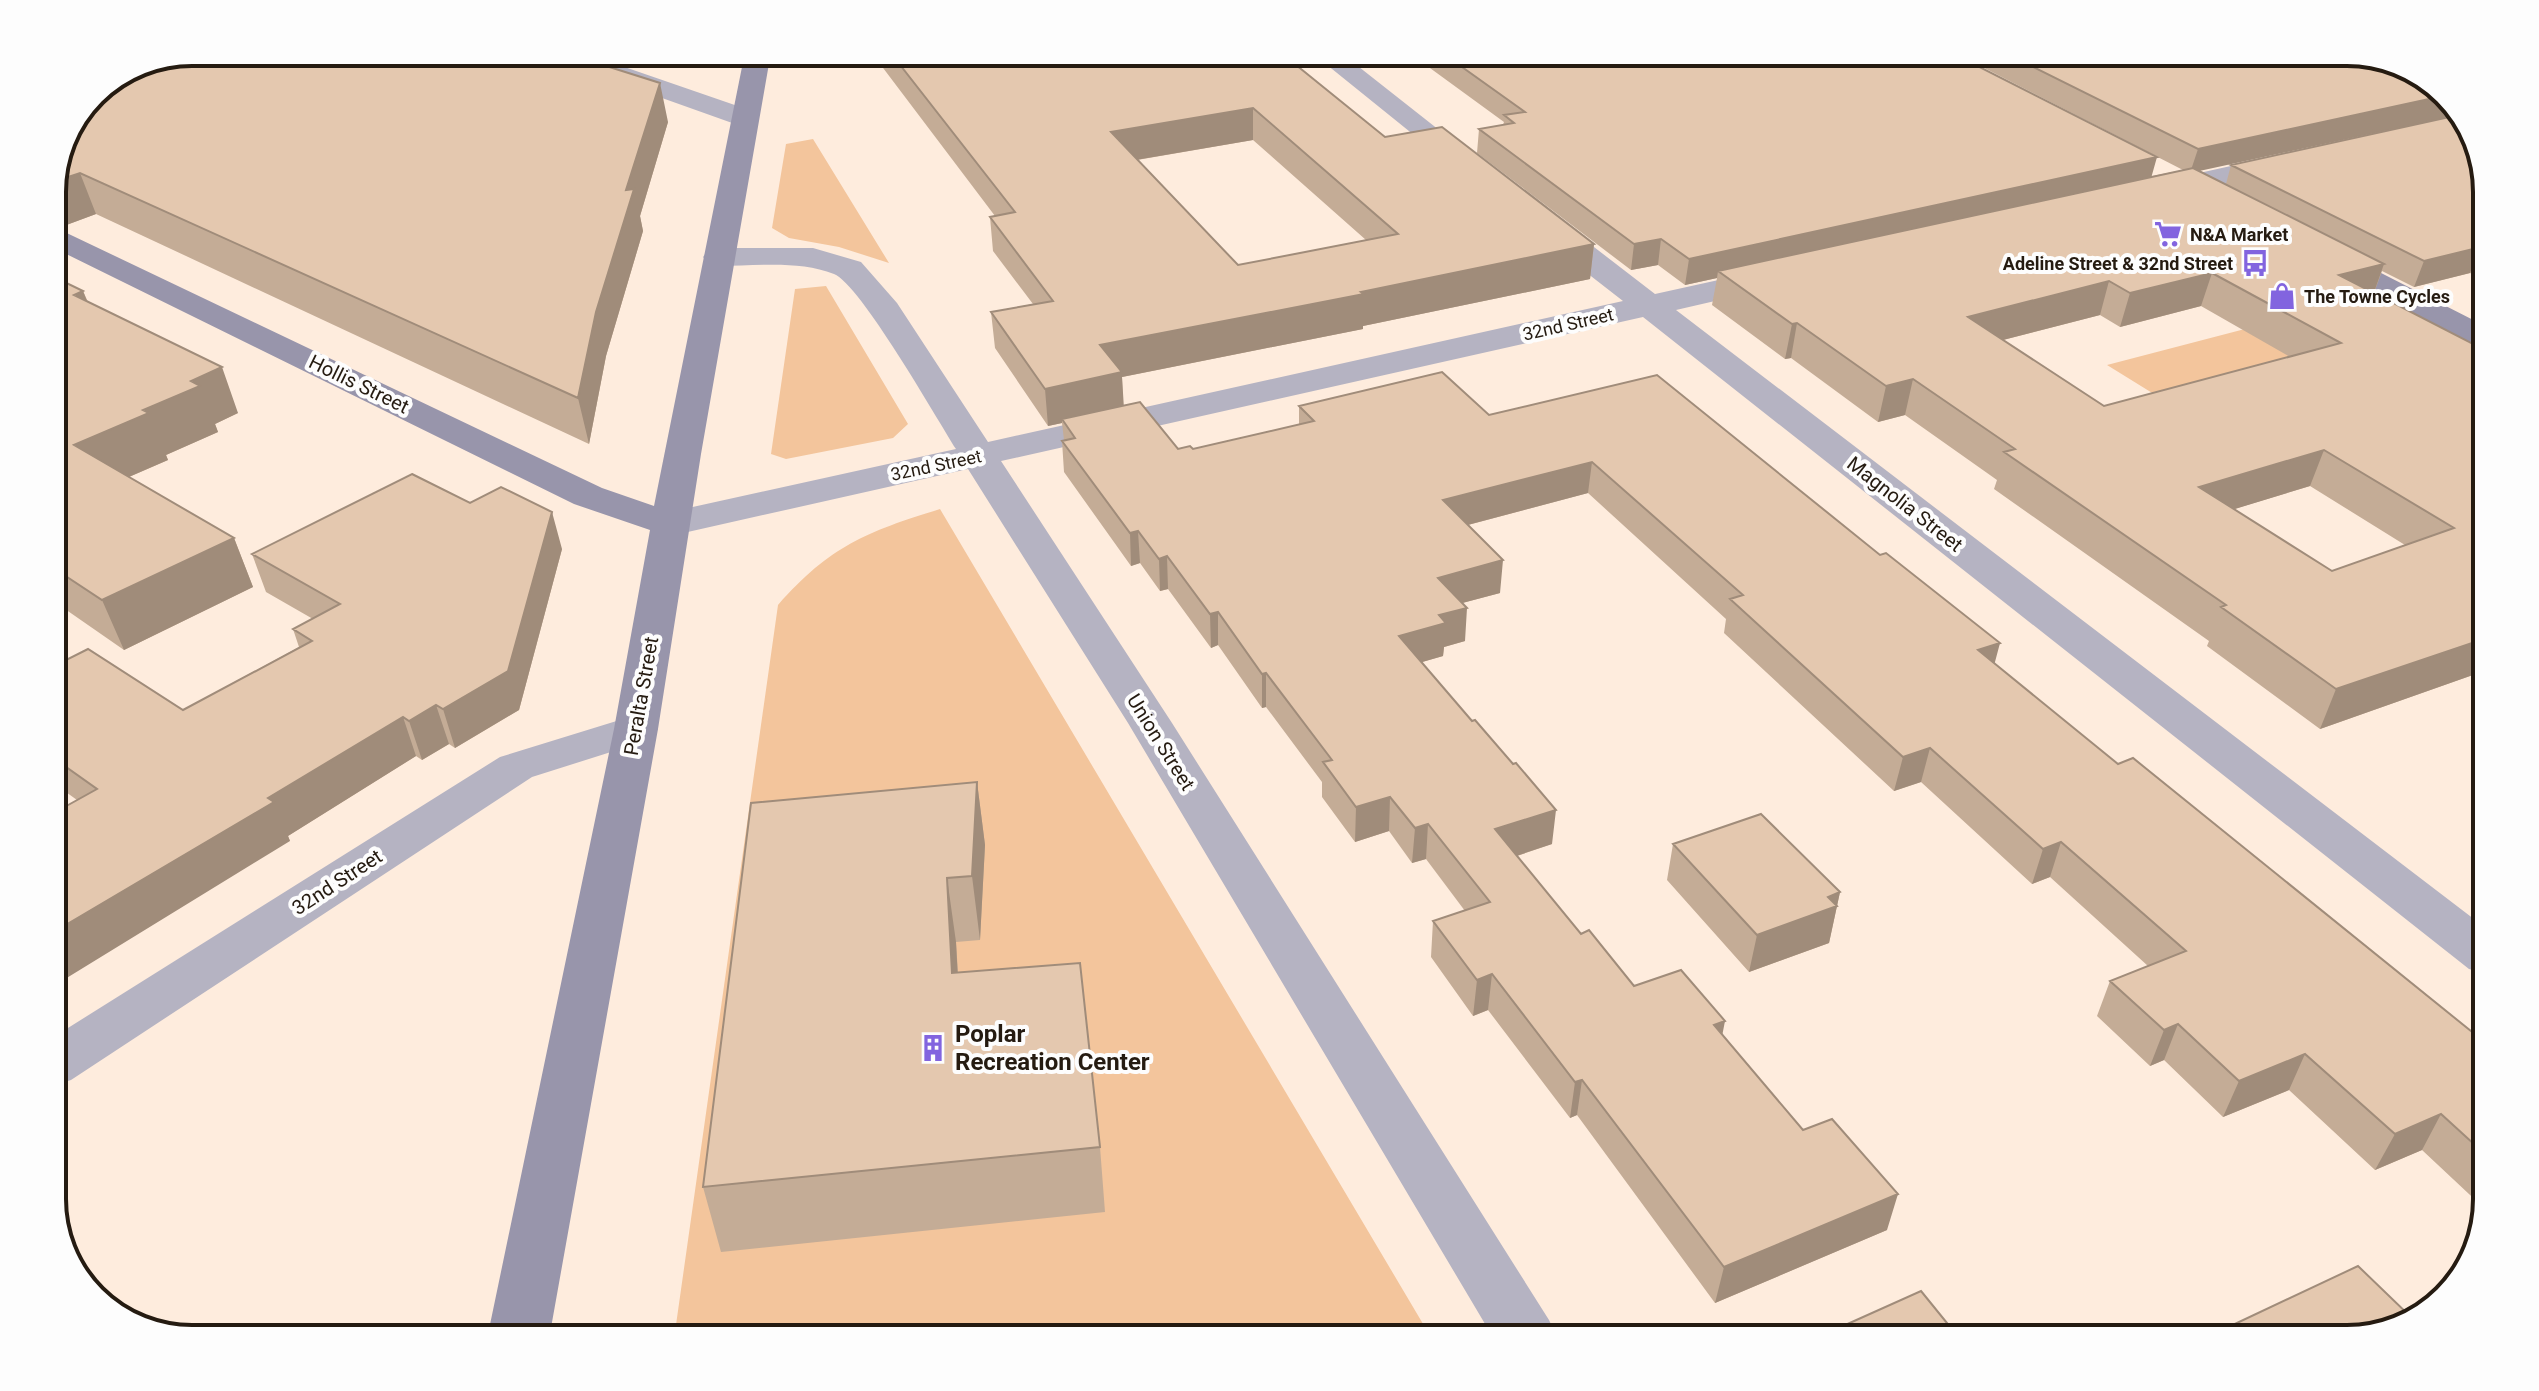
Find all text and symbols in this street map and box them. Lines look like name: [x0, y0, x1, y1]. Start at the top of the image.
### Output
supermarket icon: N&A Market: [2153, 219, 2183, 249]
place label: N&A Market: [2190, 224, 2288, 245]
bus stop icon: Adeline Street & 32nd Street: [2240, 248, 2270, 278]
place label: Adeline Street & 32nd Street: [2003, 253, 2233, 274]
shop icon: The Towne Cycles: [2267, 281, 2297, 311]
place label: The Towne Cycles: [2304, 286, 2450, 307]
street label: 32nd Street: [1521, 303, 1615, 345]
street label: Hollis Street: [305, 349, 413, 419]
street label: 32nd Street: [889, 445, 983, 485]
street label: Magnolia Street: [1842, 451, 1968, 557]
street label: Peralta Street: [619, 635, 663, 757]
street label: Union Street: [1122, 689, 1200, 795]
street label: 32nd Street: [287, 844, 387, 920]
place label: Poplar Recreation Center: [955, 1020, 1150, 1076]
building icon: Poplar Recreation Center: [918, 1033, 948, 1063]

